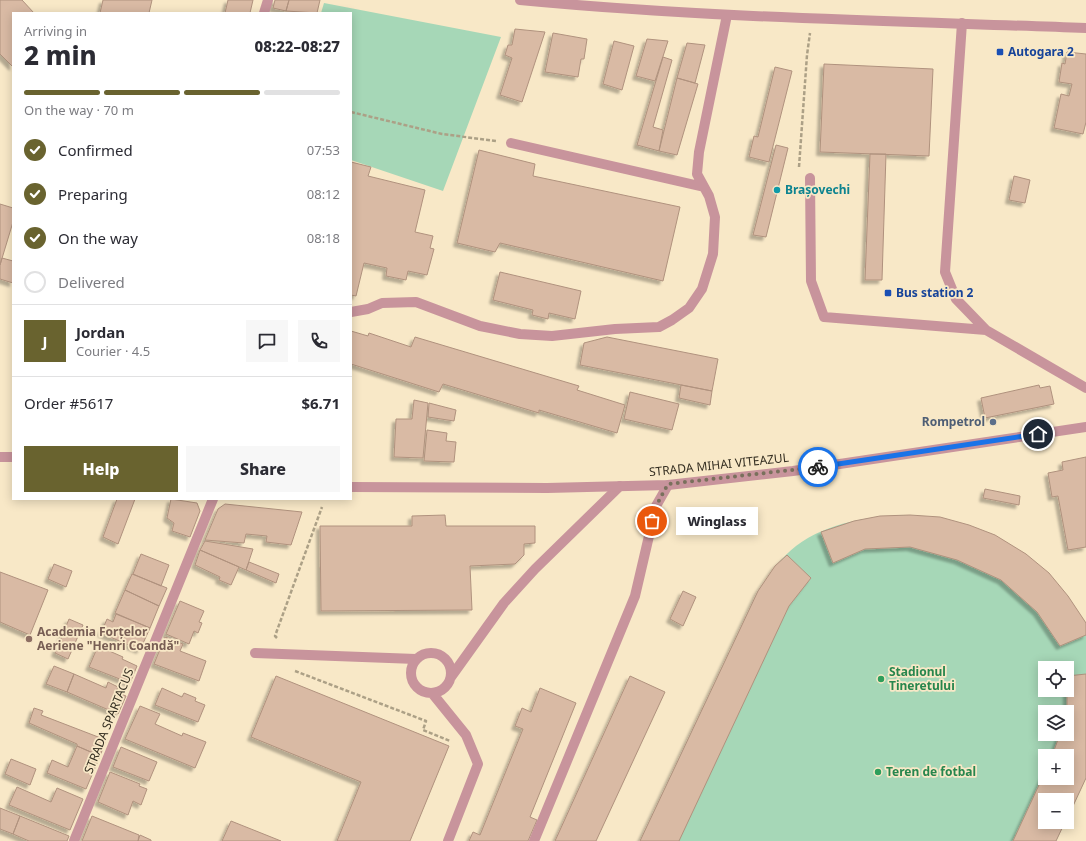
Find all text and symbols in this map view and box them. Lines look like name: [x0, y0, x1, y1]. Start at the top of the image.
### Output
text: Arriving in: [24, 22, 87, 40]
text: 08:22–08:27: [255, 36, 340, 56]
text: 2 min: [24, 37, 97, 73]
place label: Autogara 2: [1008, 43, 1074, 60]
marker: Autogara 2: [995, 47, 1005, 57]
text: On the way · 70 m: [24, 101, 134, 119]
icon: check: [24, 139, 46, 161]
text: Confirmed: [58, 140, 133, 160]
text: 07:53: [307, 141, 340, 159]
place label: Brașovechi: [785, 181, 850, 198]
icon: check: [24, 183, 46, 205]
text: Preparing: [58, 184, 128, 204]
text: 08:12: [307, 185, 340, 203]
marker: Brașovechi: [772, 185, 782, 195]
icon: check: [24, 227, 46, 249]
text: On the way: [58, 228, 138, 248]
text: 08:18: [307, 229, 340, 247]
text: Delivered: [58, 272, 125, 292]
place label: Bus station 2: [896, 284, 974, 301]
marker: Bus station 2: [883, 288, 893, 298]
button: chat: [246, 320, 288, 362]
button: phone: [298, 320, 340, 362]
text: Jordan: [76, 322, 125, 342]
text: J: [43, 331, 47, 351]
text: Courier · 4.5: [76, 342, 150, 360]
text: Order #5617: [24, 393, 113, 413]
text: $6.71: [301, 393, 340, 413]
place label: Rompetrol: [922, 413, 985, 430]
marker: Rompetrol: [988, 417, 998, 427]
pin: [1021, 417, 1055, 451]
icon: home: [1027, 423, 1049, 445]
button: Help: [24, 446, 178, 492]
button: Share: [186, 446, 340, 492]
courier: [798, 447, 838, 487]
street label: STRADA MIHAI VITEAZUL: [648, 449, 790, 480]
icon: bike: [807, 456, 829, 478]
pin: [635, 504, 669, 538]
callout: Winglass: [676, 507, 758, 535]
icon: bag: [641, 510, 663, 532]
text: Winglass: [687, 512, 747, 530]
place label: Academia Forțelor Aeriene "Henri Coandă": [37, 623, 179, 654]
marker: Academia Forțelor Aeriene "Henri Coandă": [24, 634, 34, 644]
map controls: [1038, 661, 1074, 829]
button: locate: [1038, 661, 1074, 697]
place label: Stadionul Tineretului: [889, 663, 955, 694]
street label: STRADA SPARTACUS: [80, 665, 138, 776]
marker: Stadionul Tineretului: [876, 674, 886, 684]
button: layers: [1038, 705, 1074, 741]
button: +: [1038, 749, 1074, 785]
place label: Teren de fotbal: [886, 763, 976, 780]
marker: Teren de fotbal: [873, 767, 883, 777]
button: −: [1038, 793, 1074, 829]

